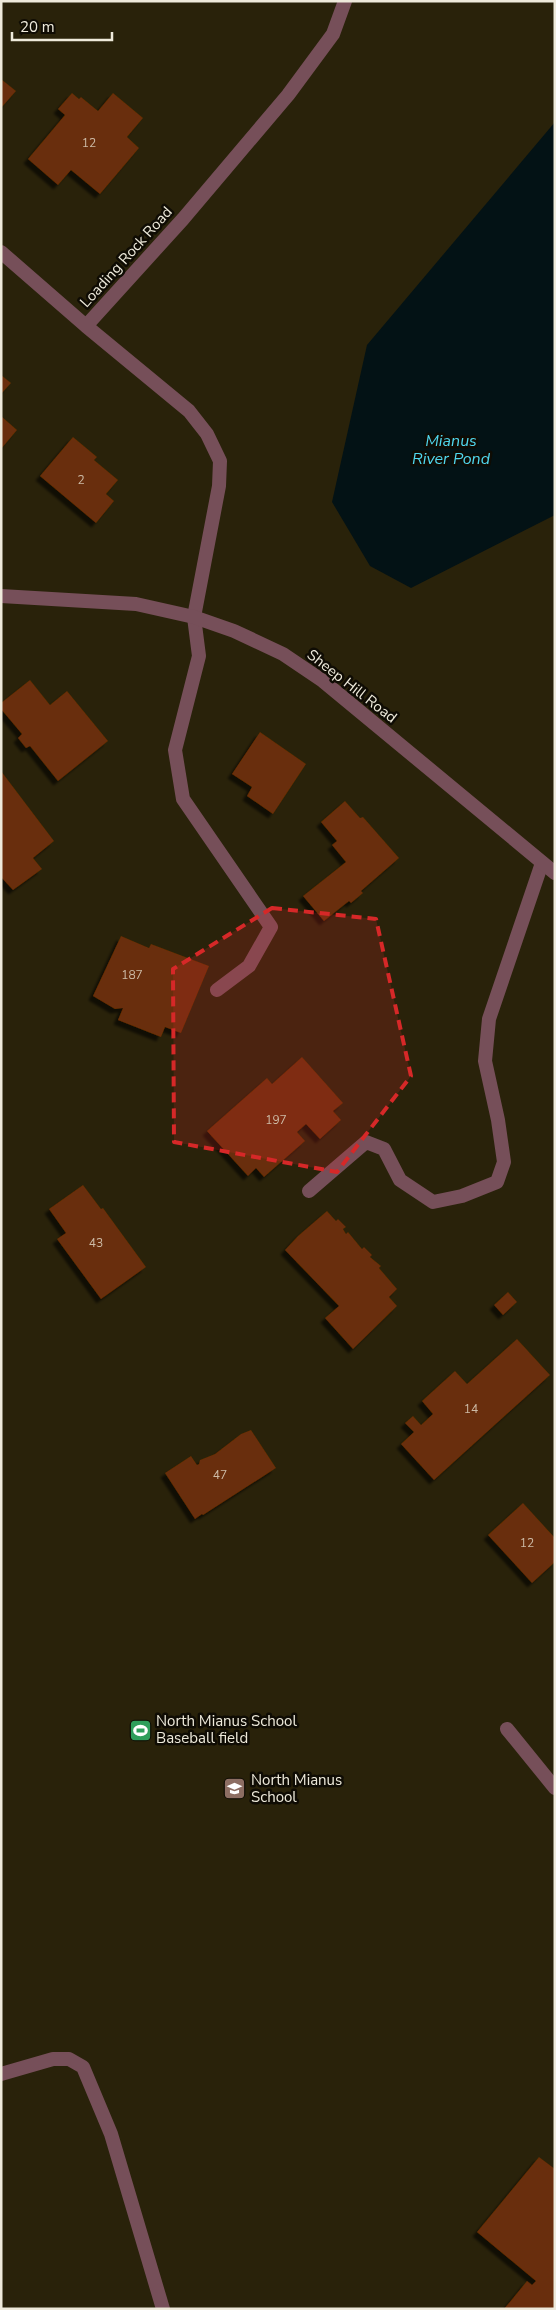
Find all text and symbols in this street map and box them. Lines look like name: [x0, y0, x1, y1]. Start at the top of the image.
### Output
scale bar: [12, 10, 112, 42]
text: 20 m: [20, 17, 55, 37]
house number: 12: [82, 135, 96, 151]
street label: Loading Rock Road: [75, 202, 177, 312]
water label: Mianus River Pond: [412, 430, 491, 470]
house number: 2: [77, 472, 85, 488]
street label: Sheep Hill Road: [303, 645, 401, 727]
house number: 187: [121, 967, 143, 983]
house number: 197: [265, 1112, 287, 1128]
house number: 43: [89, 1235, 103, 1251]
house number: 14: [464, 1401, 478, 1417]
house number: 47: [213, 1467, 227, 1483]
house number: 12: [520, 1535, 534, 1551]
place label: North Mianus School Baseball field: [156, 1711, 297, 1748]
sports icon: North Mianus School Baseball field: [128, 1718, 152, 1742]
place label: North Mianus School: [251, 1770, 342, 1807]
school or university icon: North Mianus School: [223, 1777, 247, 1801]

